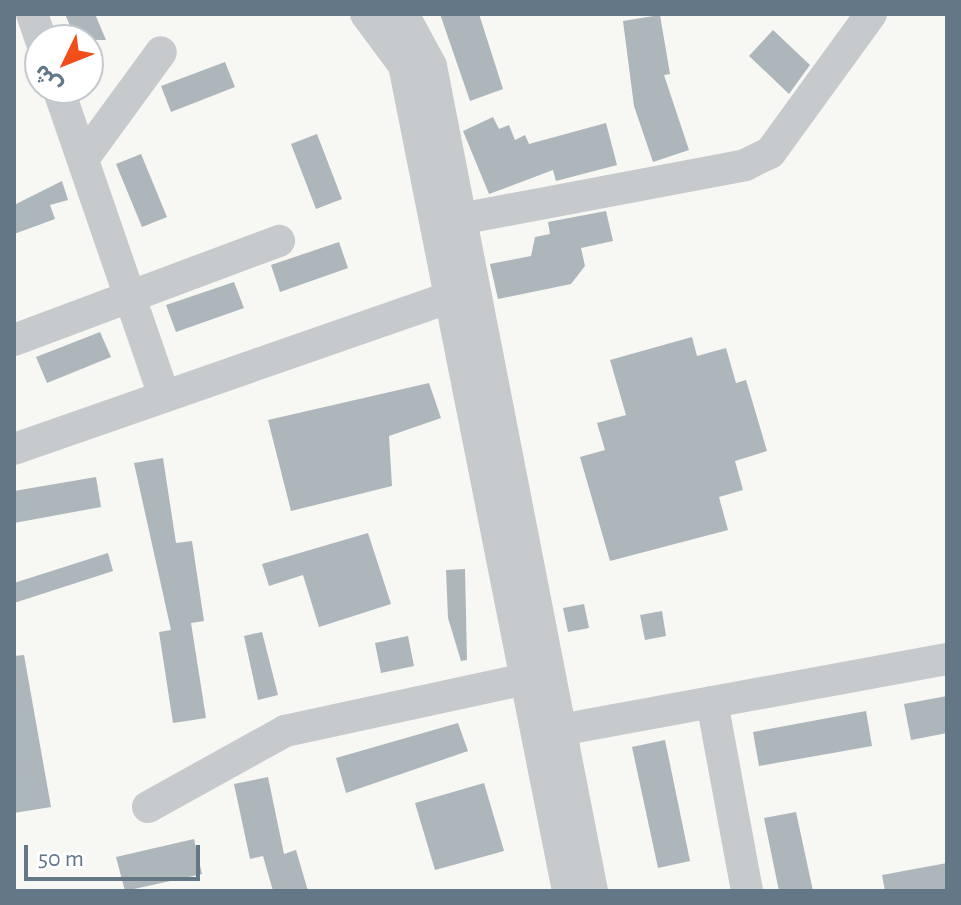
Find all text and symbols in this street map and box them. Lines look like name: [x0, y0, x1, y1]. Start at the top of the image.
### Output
north arrow: [24, 24, 104, 104]
text: ش: [30, 60, 66, 98]
scale bar: [28, 829, 204, 879]
text: 50 m: [38, 847, 84, 871]

